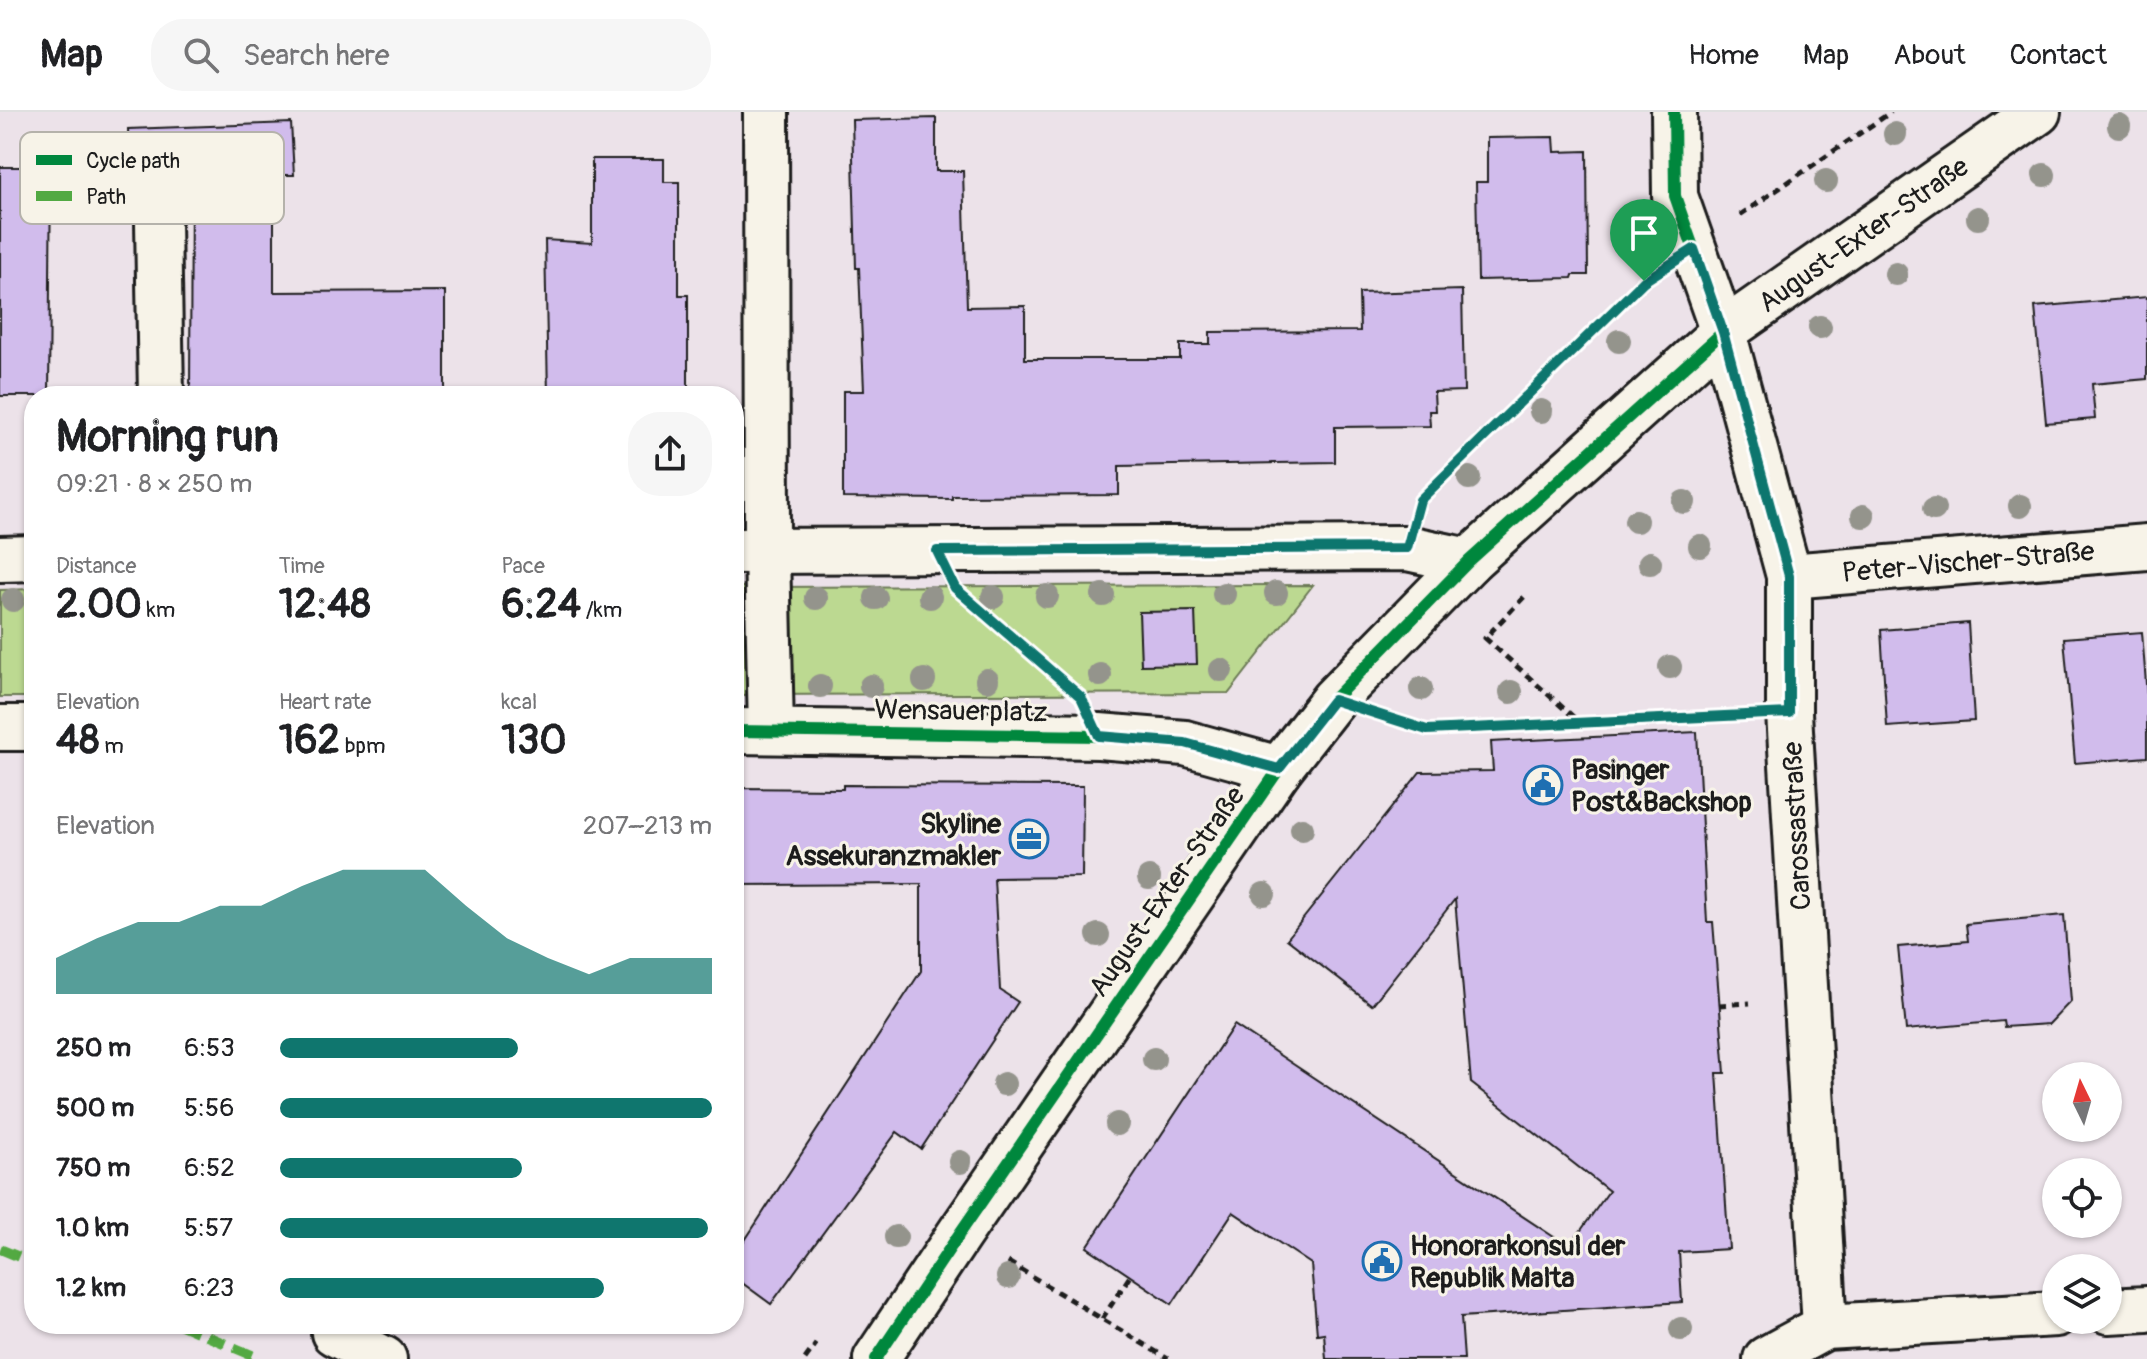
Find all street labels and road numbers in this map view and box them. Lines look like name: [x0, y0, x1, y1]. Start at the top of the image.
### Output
street label: August-Exter-Straße: [1752, 149, 1976, 321]
street label: Peter-Vischer-Straße: [1840, 534, 2096, 591]
street label: Wensauerplatz: [874, 692, 1048, 731]
street label: Carossastraße: [1776, 741, 1819, 911]
street label: August-Exter-Straße: [1082, 780, 1253, 1004]

